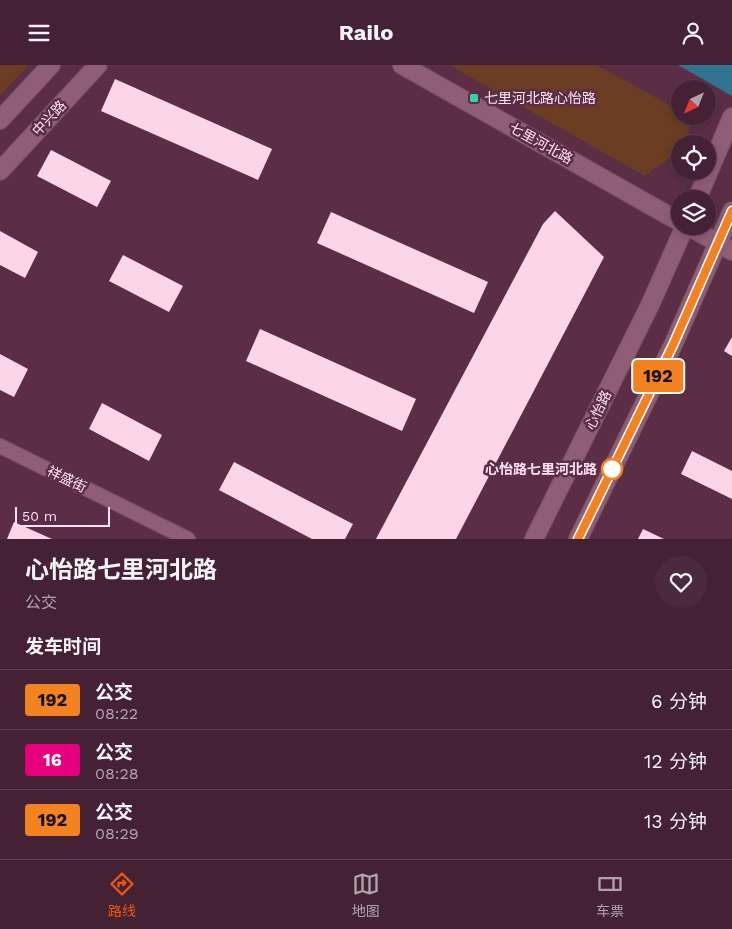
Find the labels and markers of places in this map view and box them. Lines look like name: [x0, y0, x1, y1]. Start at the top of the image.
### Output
place label: 七里河北路心怡路: [484, 90, 596, 106]
marker: 七里河北路心怡路: [468, 92, 480, 104]
marker: 心怡路七里河北路: [601, 458, 623, 480]
place label: 心怡路七里河北路: [485, 461, 597, 477]

